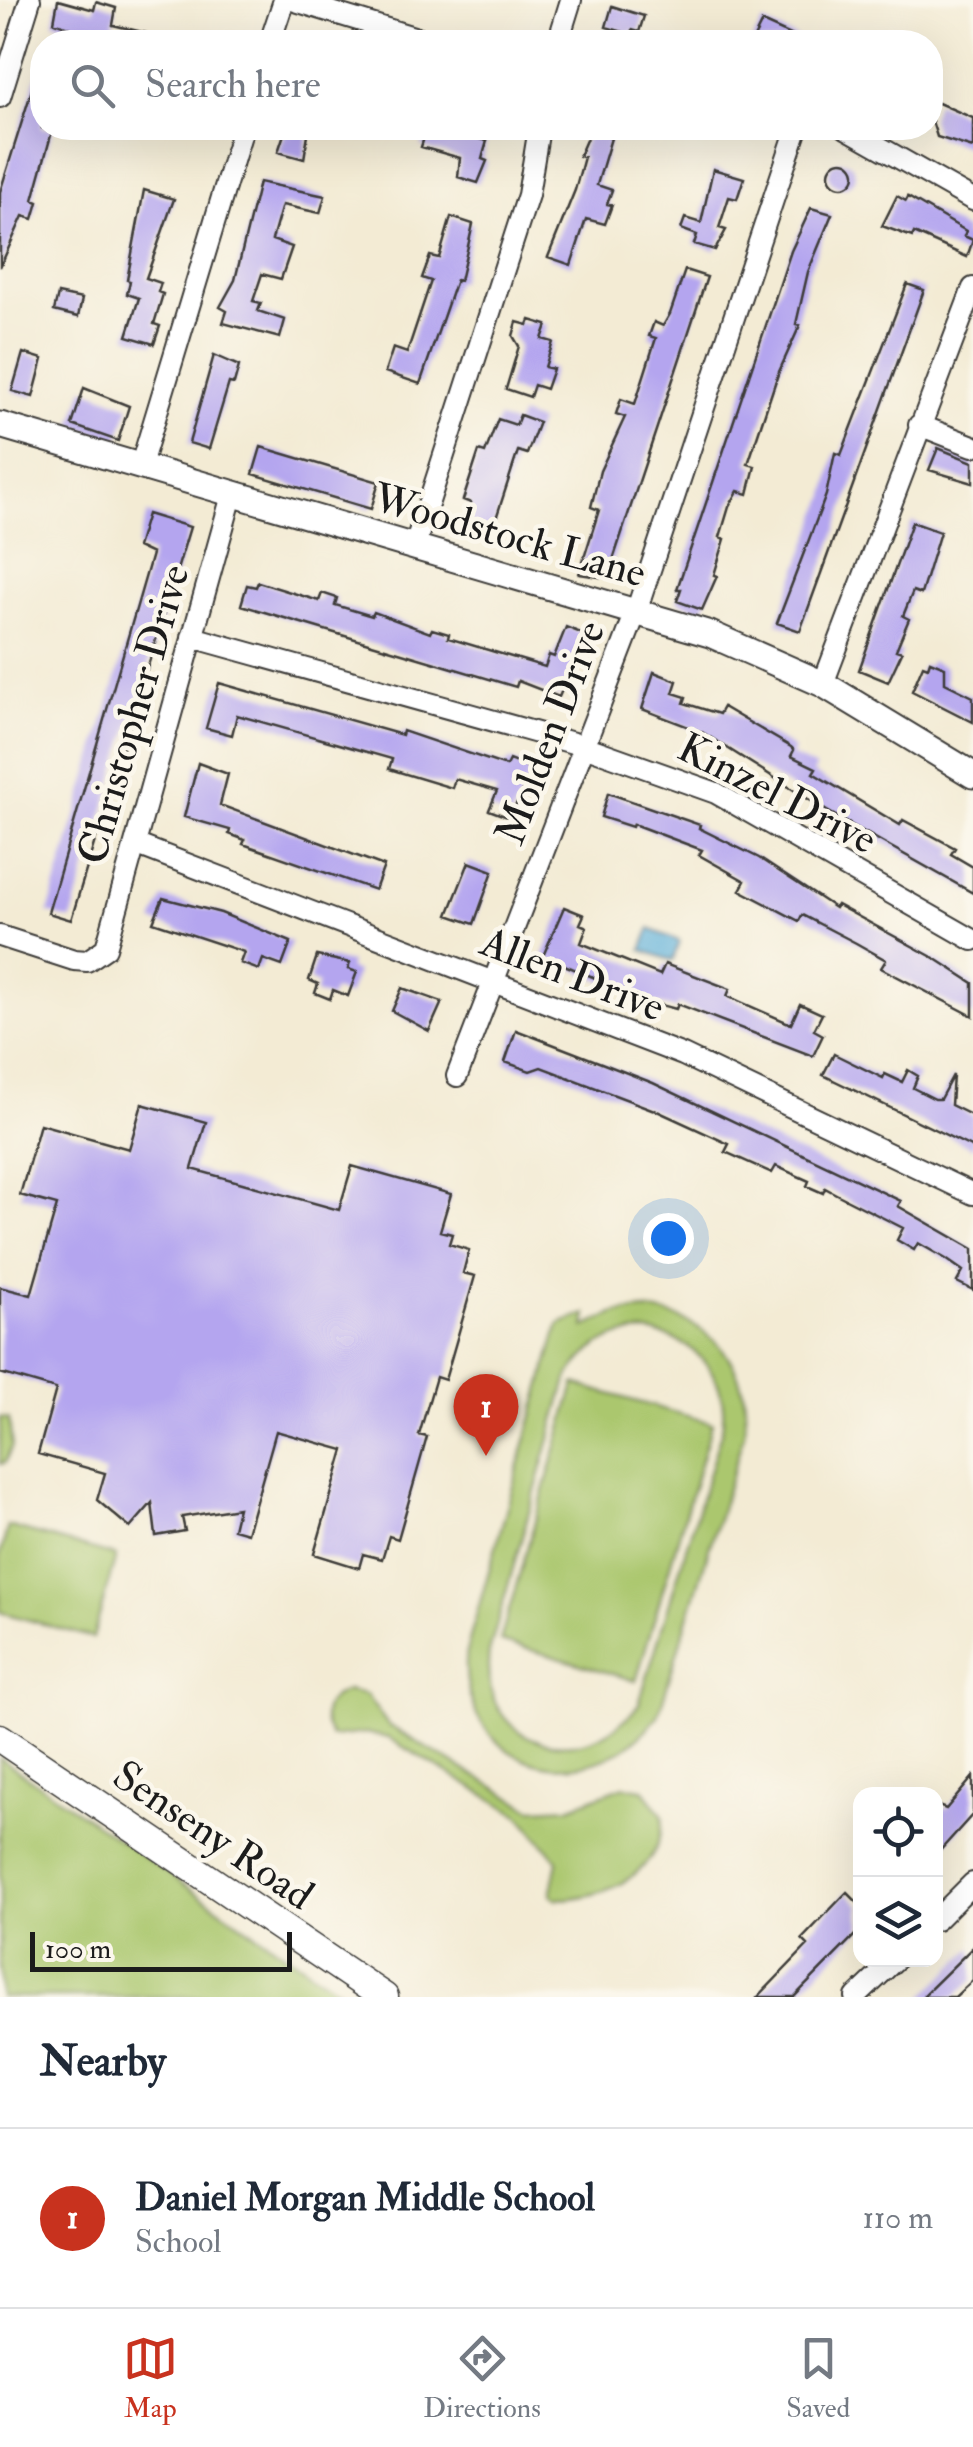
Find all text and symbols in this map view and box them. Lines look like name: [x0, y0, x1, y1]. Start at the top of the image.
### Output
search box: [30, 30, 943, 140]
icon: search: [65, 58, 120, 113]
text: Search here: [145, 61, 321, 109]
street label: Woodstock Lane: [366, 472, 652, 600]
street label: Christopher Drive: [66, 559, 201, 870]
street label: Molden Drive: [484, 614, 617, 852]
street label: Kinzel Drive: [669, 722, 885, 866]
street label: Allen Drive: [472, 916, 671, 1034]
your location: [643, 1213, 694, 1264]
pin: 1: [454, 1374, 518, 1456]
street label: Senseny Road: [103, 1750, 323, 1922]
map controls: [853, 1787, 943, 1967]
button: locate: [853, 1787, 943, 1877]
button: layers: [853, 1877, 943, 1967]
scale bar: [30, 1927, 292, 1972]
text: 100 m: [45, 1932, 111, 1967]
text: Nearby: [40, 2036, 166, 2088]
text: Daniel Morgan Middle School: [135, 2174, 595, 2222]
text: 1: [67, 2198, 78, 2238]
text: 110 m: [862, 2198, 933, 2238]
text: School: [135, 2222, 221, 2262]
tab: Map: [123, 2331, 178, 2426]
tab: Directions: [423, 2331, 541, 2426]
tab: Saved: [786, 2331, 850, 2426]

